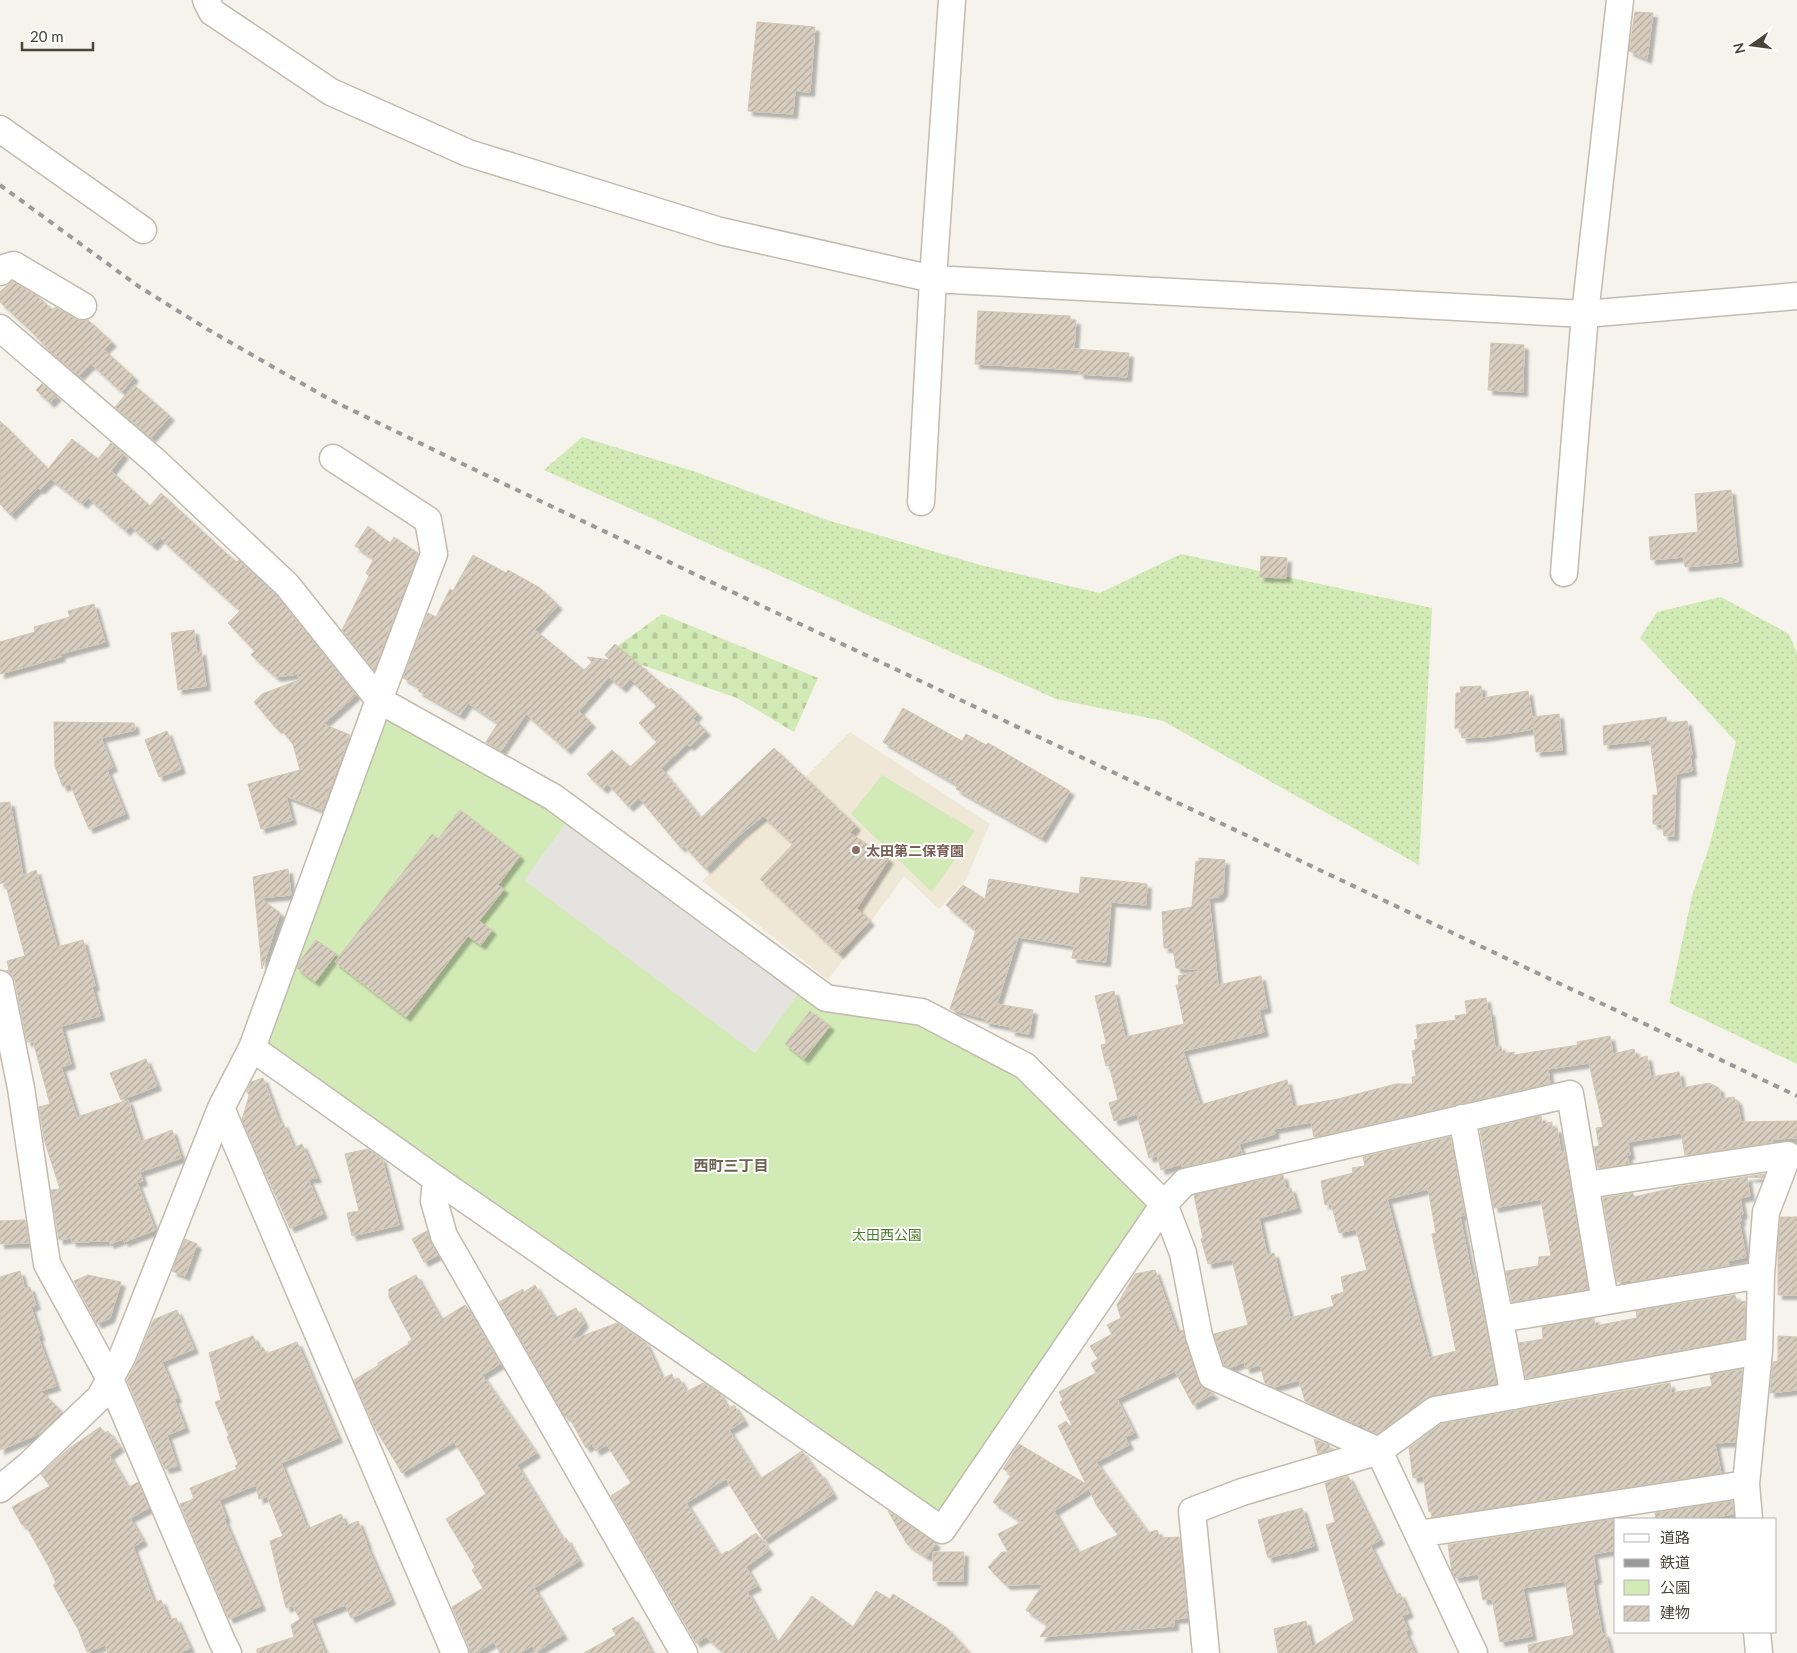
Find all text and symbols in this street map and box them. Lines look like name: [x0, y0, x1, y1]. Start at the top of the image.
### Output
scale bar: [22, 20, 94, 52]
north arrow: [1727, 20, 1777, 70]
text: 20 m: [30, 27, 64, 45]
text: N: [1729, 41, 1748, 56]
place label: 太田第二保育園: [866, 842, 964, 859]
marker: 太田第二保育園: [850, 844, 862, 856]
district label: 西町三丁目: [693, 1156, 769, 1174]
park label: 太田西公園: [852, 1226, 922, 1243]
legend: [1614, 1518, 1777, 1633]
text: 道路: [1660, 1528, 1690, 1546]
text: 鉄道: [1660, 1553, 1690, 1571]
text: 公園: [1660, 1578, 1690, 1596]
text: 建物: [1660, 1603, 1690, 1621]

